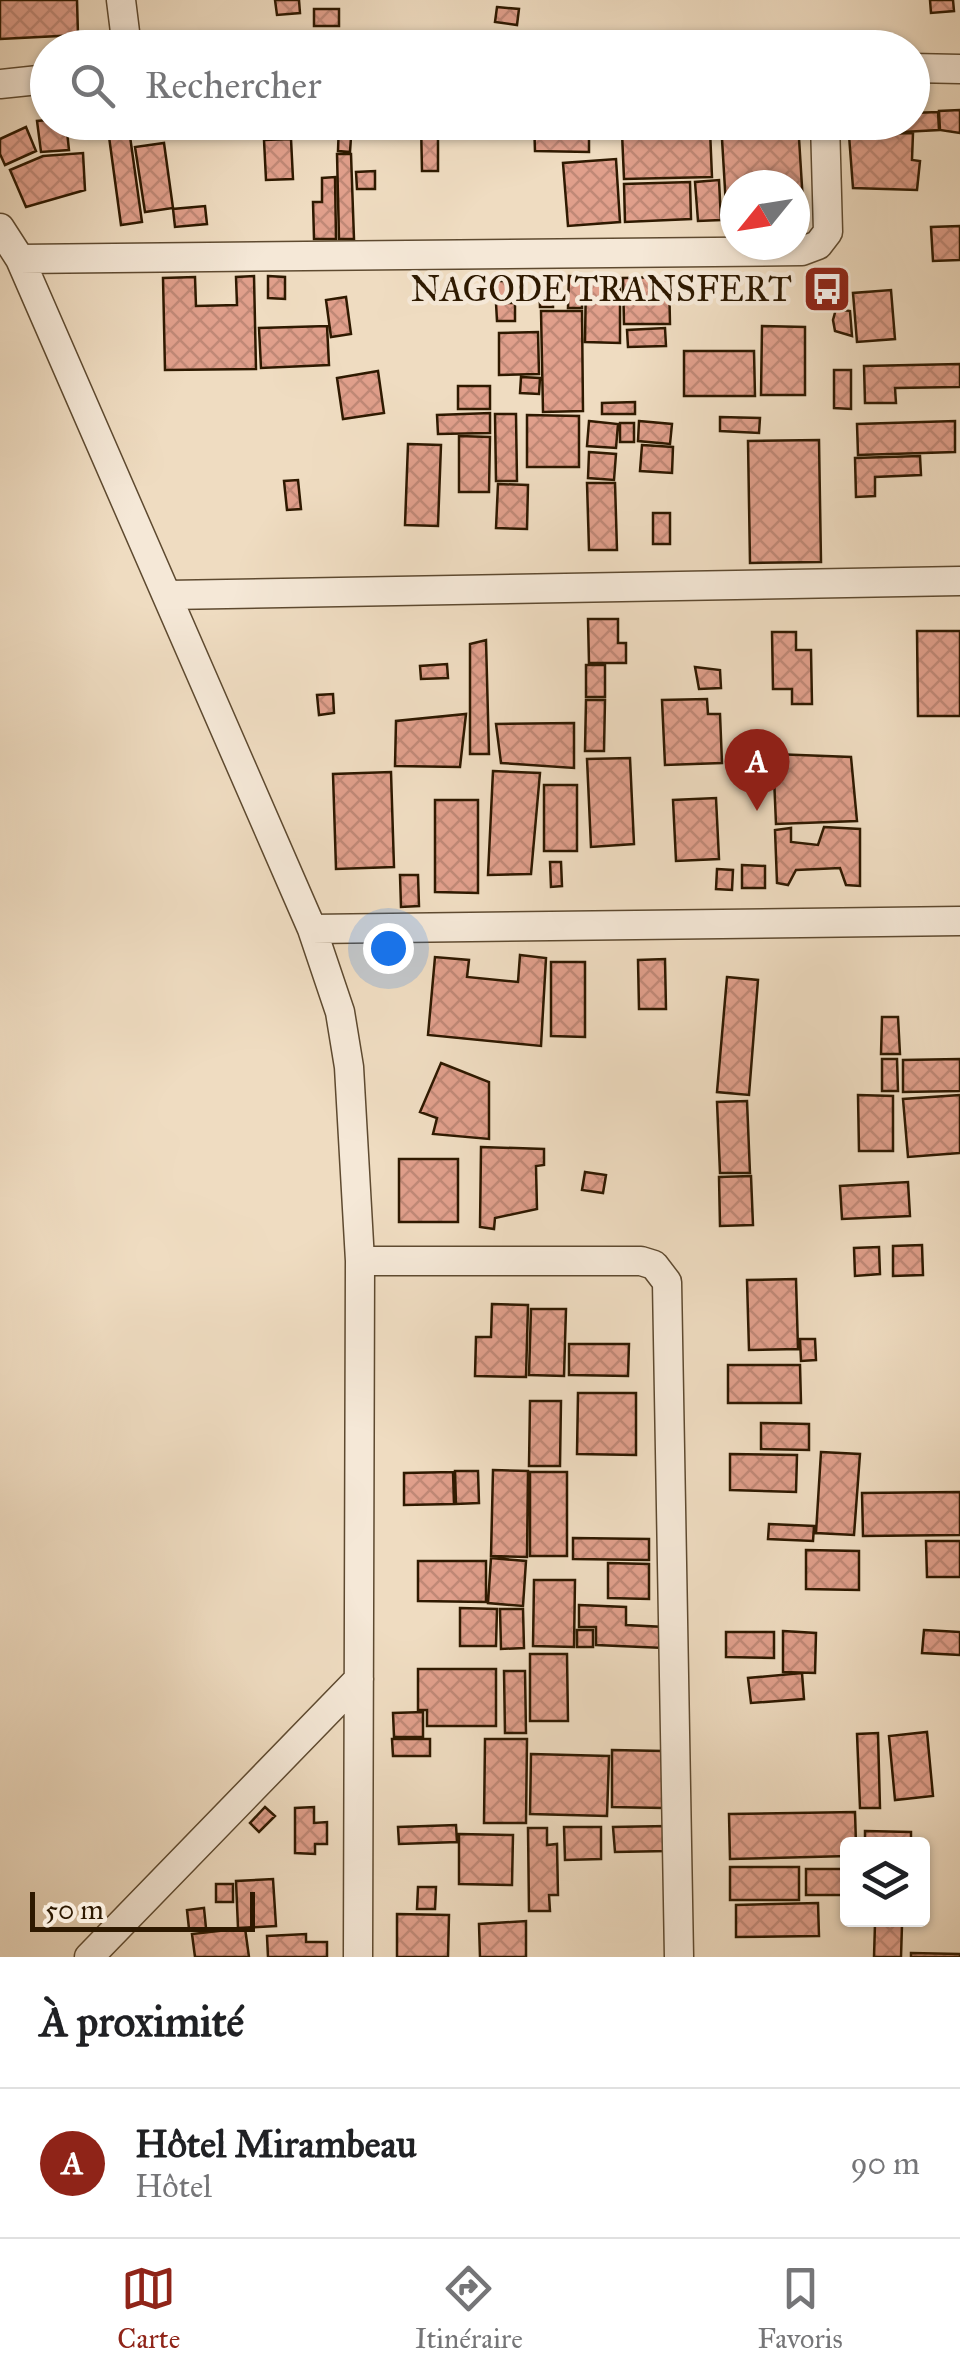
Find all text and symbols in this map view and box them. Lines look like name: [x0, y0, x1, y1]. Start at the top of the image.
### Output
search box: [30, 30, 930, 140]
icon: search: [65, 58, 120, 113]
text: Rechercher: [145, 62, 321, 108]
north arrow: [720, 170, 810, 260]
bus stop icon: NAGODE TRANSFERT: [801, 263, 853, 315]
place label: NAGODE TRANSFERT: [410, 268, 792, 311]
pin: A: [724, 728, 790, 811]
your location: [363, 923, 414, 974]
map controls: [840, 1837, 930, 1927]
button: layers: [840, 1837, 930, 1927]
scale bar: [30, 1887, 255, 1932]
text: 50 m: [45, 1892, 104, 1927]
text: À proximité: [40, 1996, 244, 2048]
text: Hôtel Mirambeau: [135, 2121, 417, 2167]
text: A: [62, 2144, 83, 2183]
text: 90 m: [850, 2144, 920, 2183]
text: Hôtel: [135, 2167, 212, 2206]
tab: Carte: [117, 2261, 180, 2356]
tab: Itinéraire: [415, 2261, 523, 2356]
tab: Favoris: [758, 2261, 843, 2356]

